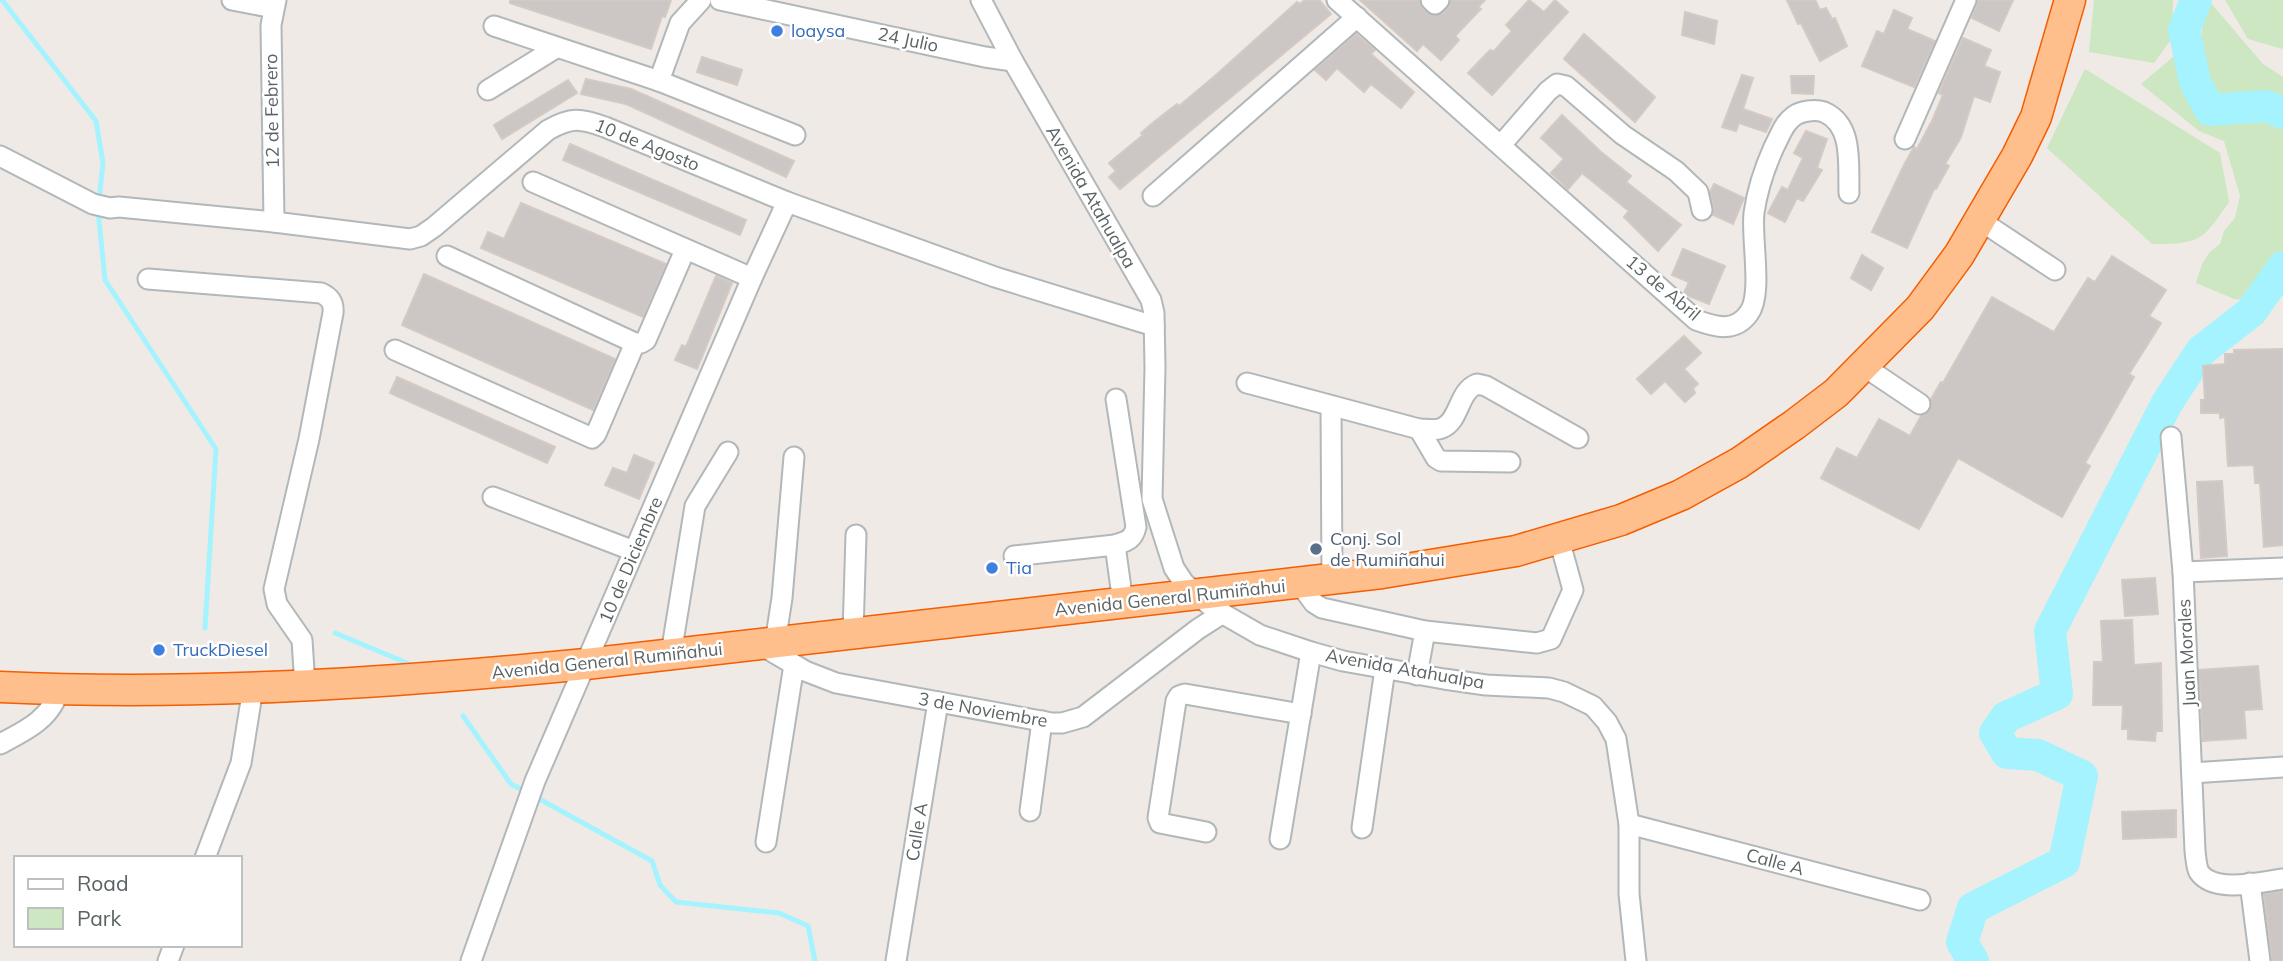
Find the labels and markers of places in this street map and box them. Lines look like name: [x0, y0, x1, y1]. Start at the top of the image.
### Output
place label: loaysa: [791, 19, 845, 42]
marker: loaysa: [769, 23, 785, 39]
place label: Conj. Sol de Rumiñahui: [1330, 527, 1445, 571]
marker: Conj. Sol de Rumiñahui: [1308, 541, 1324, 557]
place label: Tia: [1006, 556, 1032, 579]
marker: Tia: [984, 560, 1000, 576]
place label: TruckDiesel: [173, 638, 268, 661]
marker: TruckDiesel: [151, 642, 167, 658]

